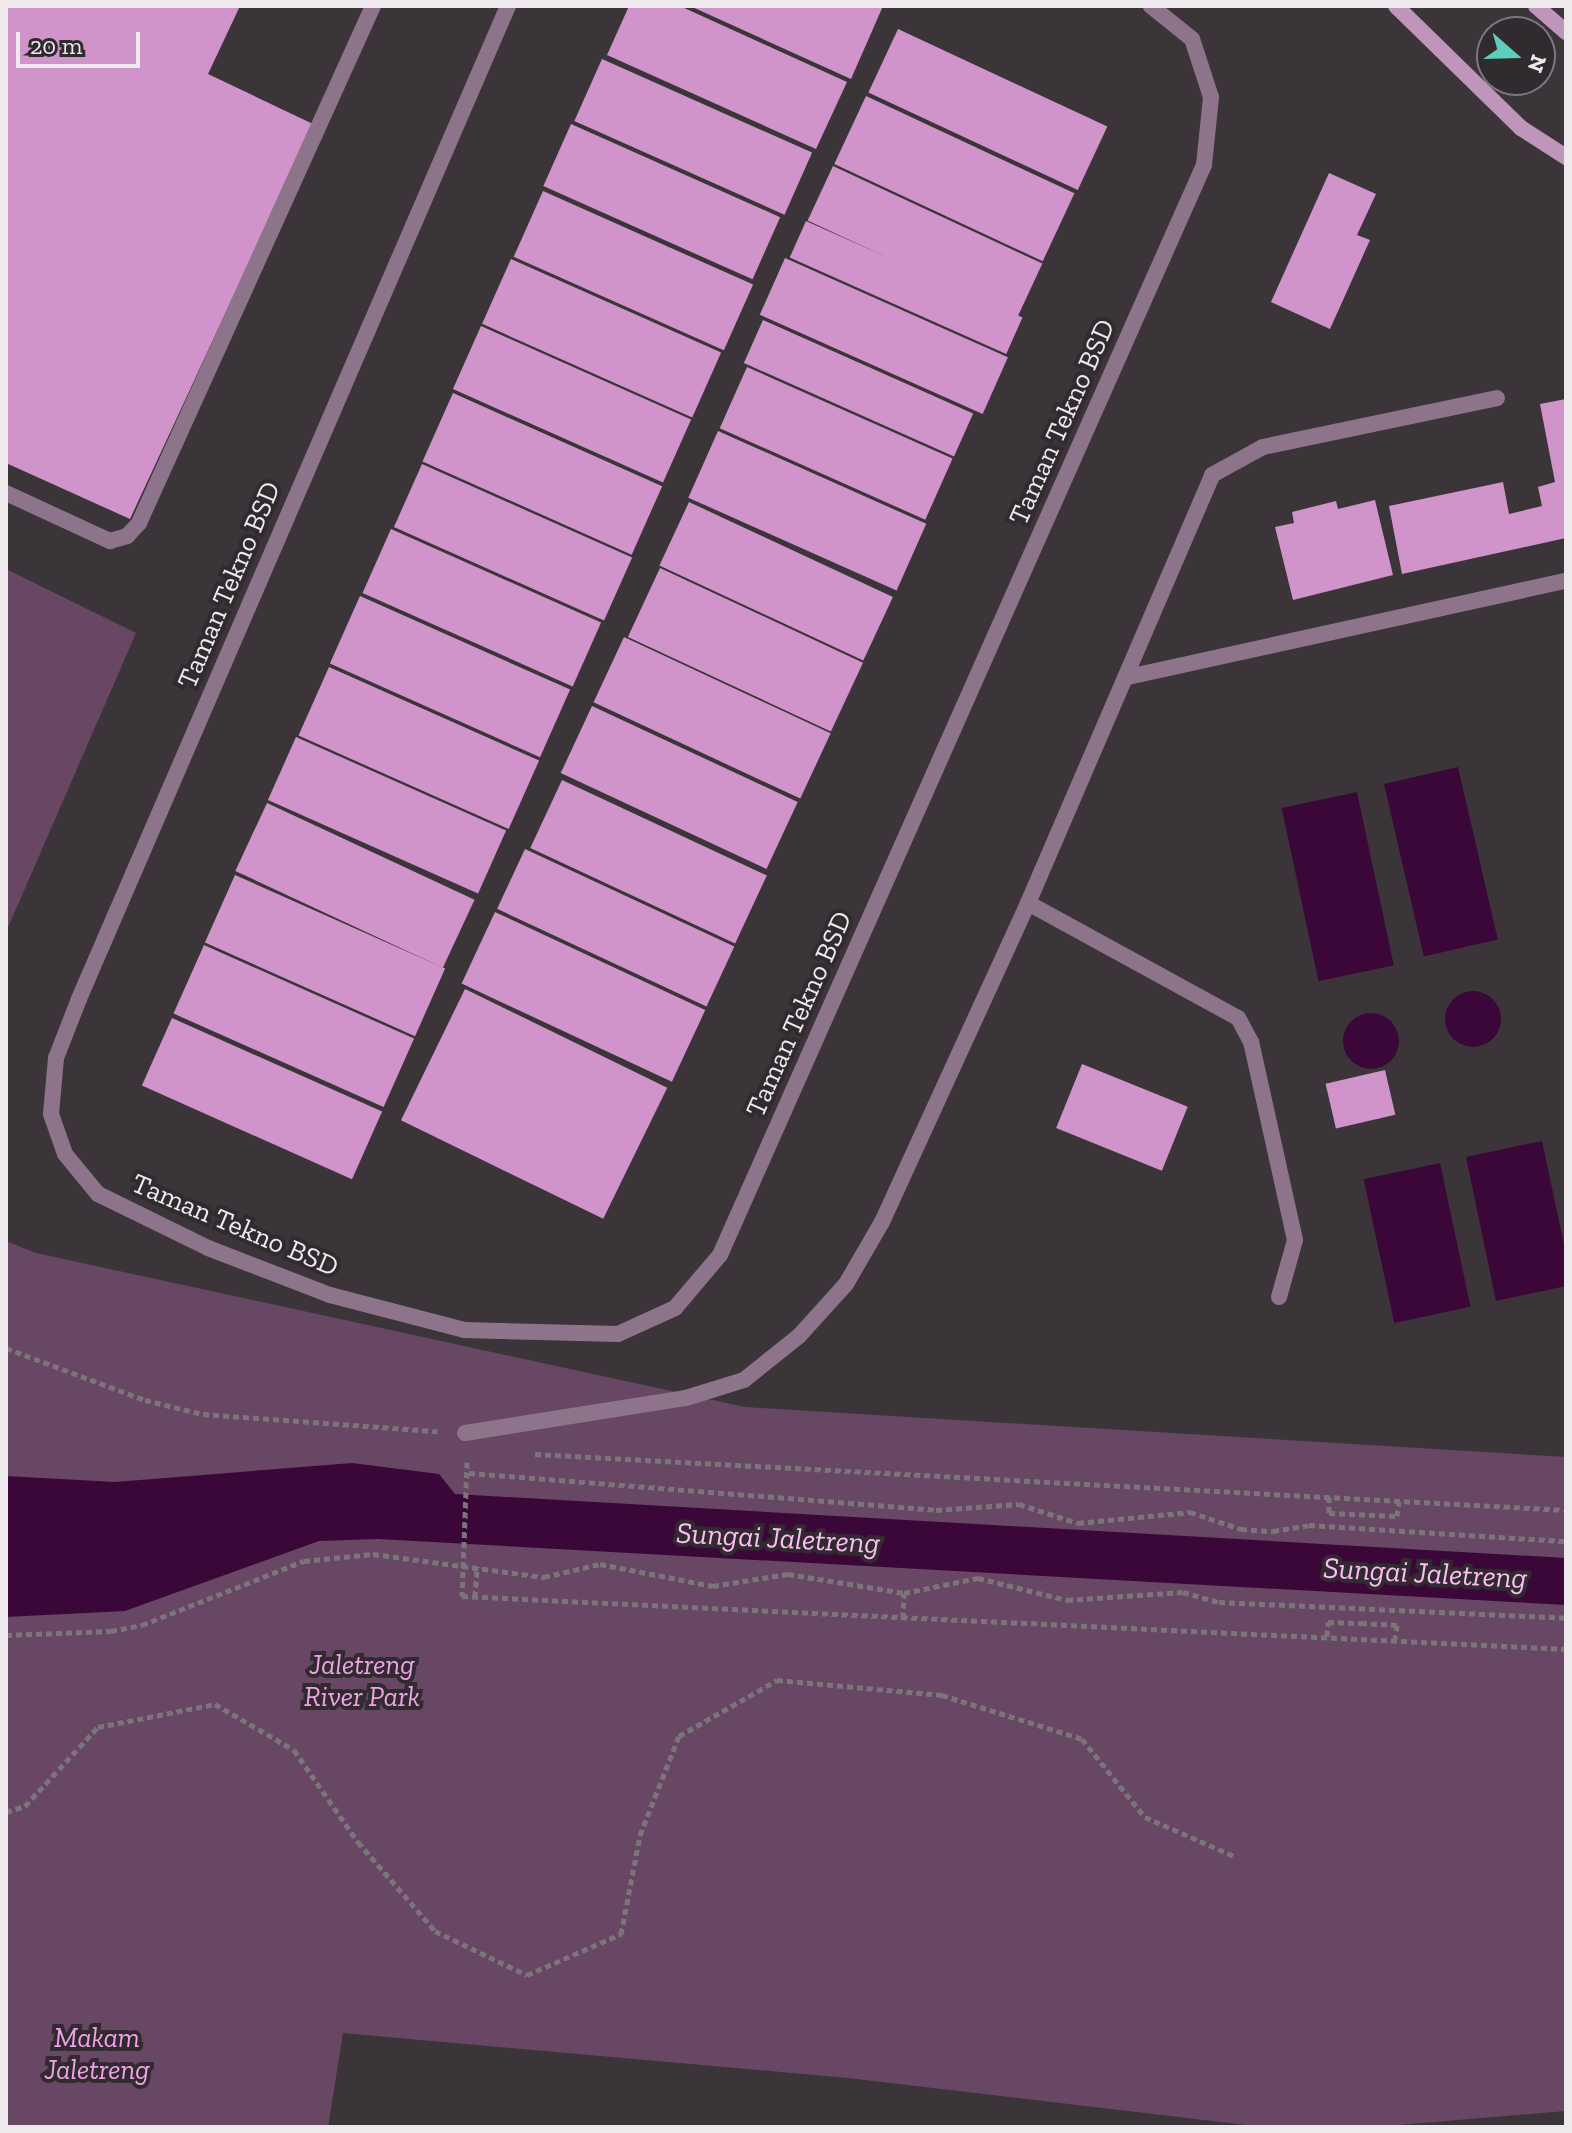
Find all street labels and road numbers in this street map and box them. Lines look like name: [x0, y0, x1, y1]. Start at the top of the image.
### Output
street label: Taman Tekno BSD: [1002, 314, 1122, 530]
street label: Taman Tekno BSD: [170, 476, 288, 694]
street label: Taman Tekno BSD: [739, 906, 859, 1122]
street label: Taman Tekno BSD: [126, 1166, 344, 1284]

